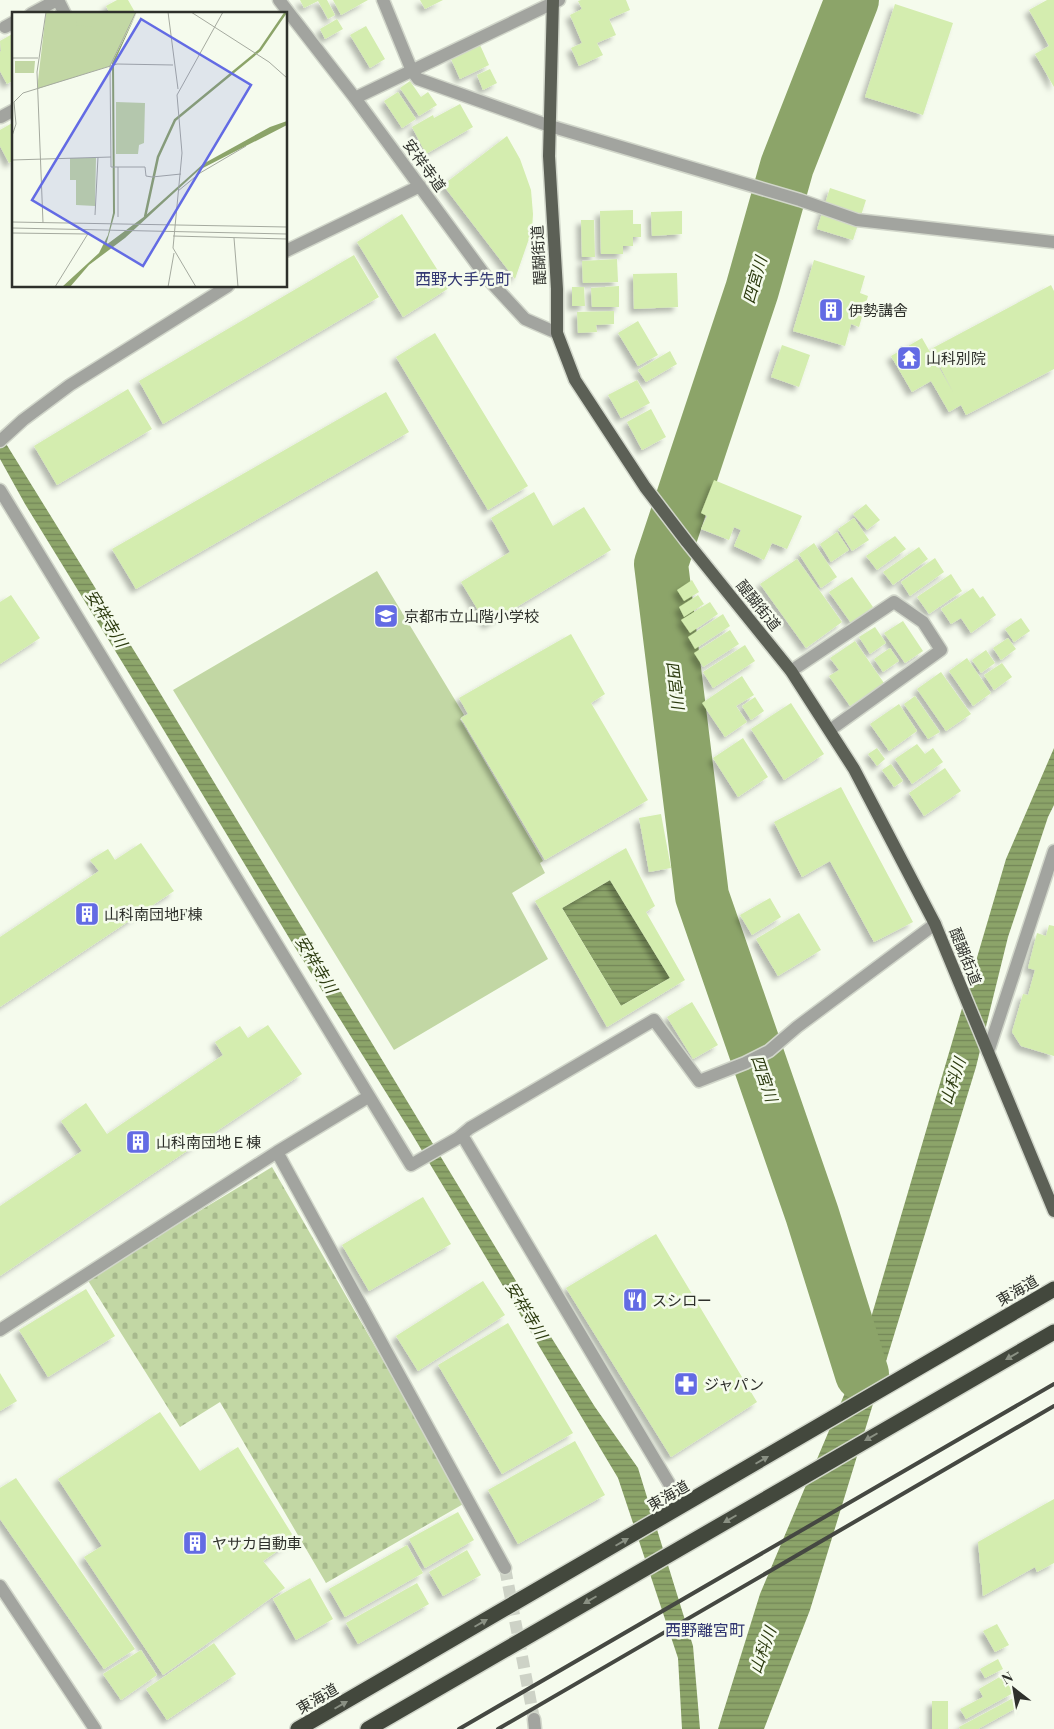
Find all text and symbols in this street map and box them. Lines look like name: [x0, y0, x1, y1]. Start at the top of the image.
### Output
inset map: [12, 12, 288, 288]
street label: 安祥寺道: [399, 135, 451, 195]
street label: 醍醐街道: [526, 225, 550, 285]
water label: 四宮川: [737, 252, 771, 306]
district label: 西野大手先町: [415, 268, 511, 289]
building icon: 伊勢講舎: [818, 297, 844, 323]
place label: 伊勢講舎: [848, 300, 908, 320]
temple icon: 山科別院: [896, 345, 922, 371]
place label: 山科別院: [926, 348, 986, 368]
street label: 醍醐街道: [732, 575, 786, 635]
water label: 安祥寺川: [82, 585, 134, 653]
school or university icon: 京都市立山階小学校: [373, 603, 399, 629]
place label: 京都市立山階小学校: [404, 606, 539, 626]
water label: 四宮川: [663, 660, 690, 712]
building icon: 山科南団地F棟: [74, 901, 100, 927]
place label: 山科南団地F棟: [104, 904, 203, 924]
street label: 醍醐街道: [945, 924, 987, 988]
water label: 安祥寺川: [292, 931, 344, 999]
water label: 四宮川: [747, 1052, 783, 1106]
water label: 山科川: [935, 1053, 970, 1107]
building icon: 山科南団地Ｅ棟: [125, 1129, 151, 1155]
place label: 山科南団地Ｅ棟: [156, 1132, 261, 1152]
street label: 東海道: [993, 1270, 1041, 1310]
water label: 安祥寺川: [502, 1277, 554, 1345]
restaurant icon: スシロー: [622, 1287, 648, 1313]
place label: スシロー: [652, 1290, 712, 1310]
one-way arrow: [1005, 1352, 1018, 1361]
pharmacy icon: ジャパン: [673, 1371, 699, 1397]
place label: ジャパン: [704, 1374, 764, 1394]
one-way arrow: [864, 1433, 877, 1442]
one-way arrow: [756, 1456, 769, 1465]
street label: 東海道: [644, 1475, 692, 1515]
one-way arrow: [724, 1514, 737, 1523]
building icon: ヤサカ自動車: [182, 1530, 208, 1556]
place label: ヤサカ自動車: [212, 1533, 302, 1553]
one-way arrow: [615, 1537, 628, 1546]
one-way arrow: [583, 1596, 596, 1605]
one-way arrow: [474, 1619, 489, 1627]
district label: 西野離宮町: [665, 1619, 745, 1640]
water label: 山科川: [744, 1622, 781, 1676]
north arrow: [989, 1664, 1039, 1714]
text: N: [998, 1667, 1016, 1688]
street label: 東海道: [293, 1678, 341, 1718]
one-way arrow: [334, 1700, 347, 1709]

